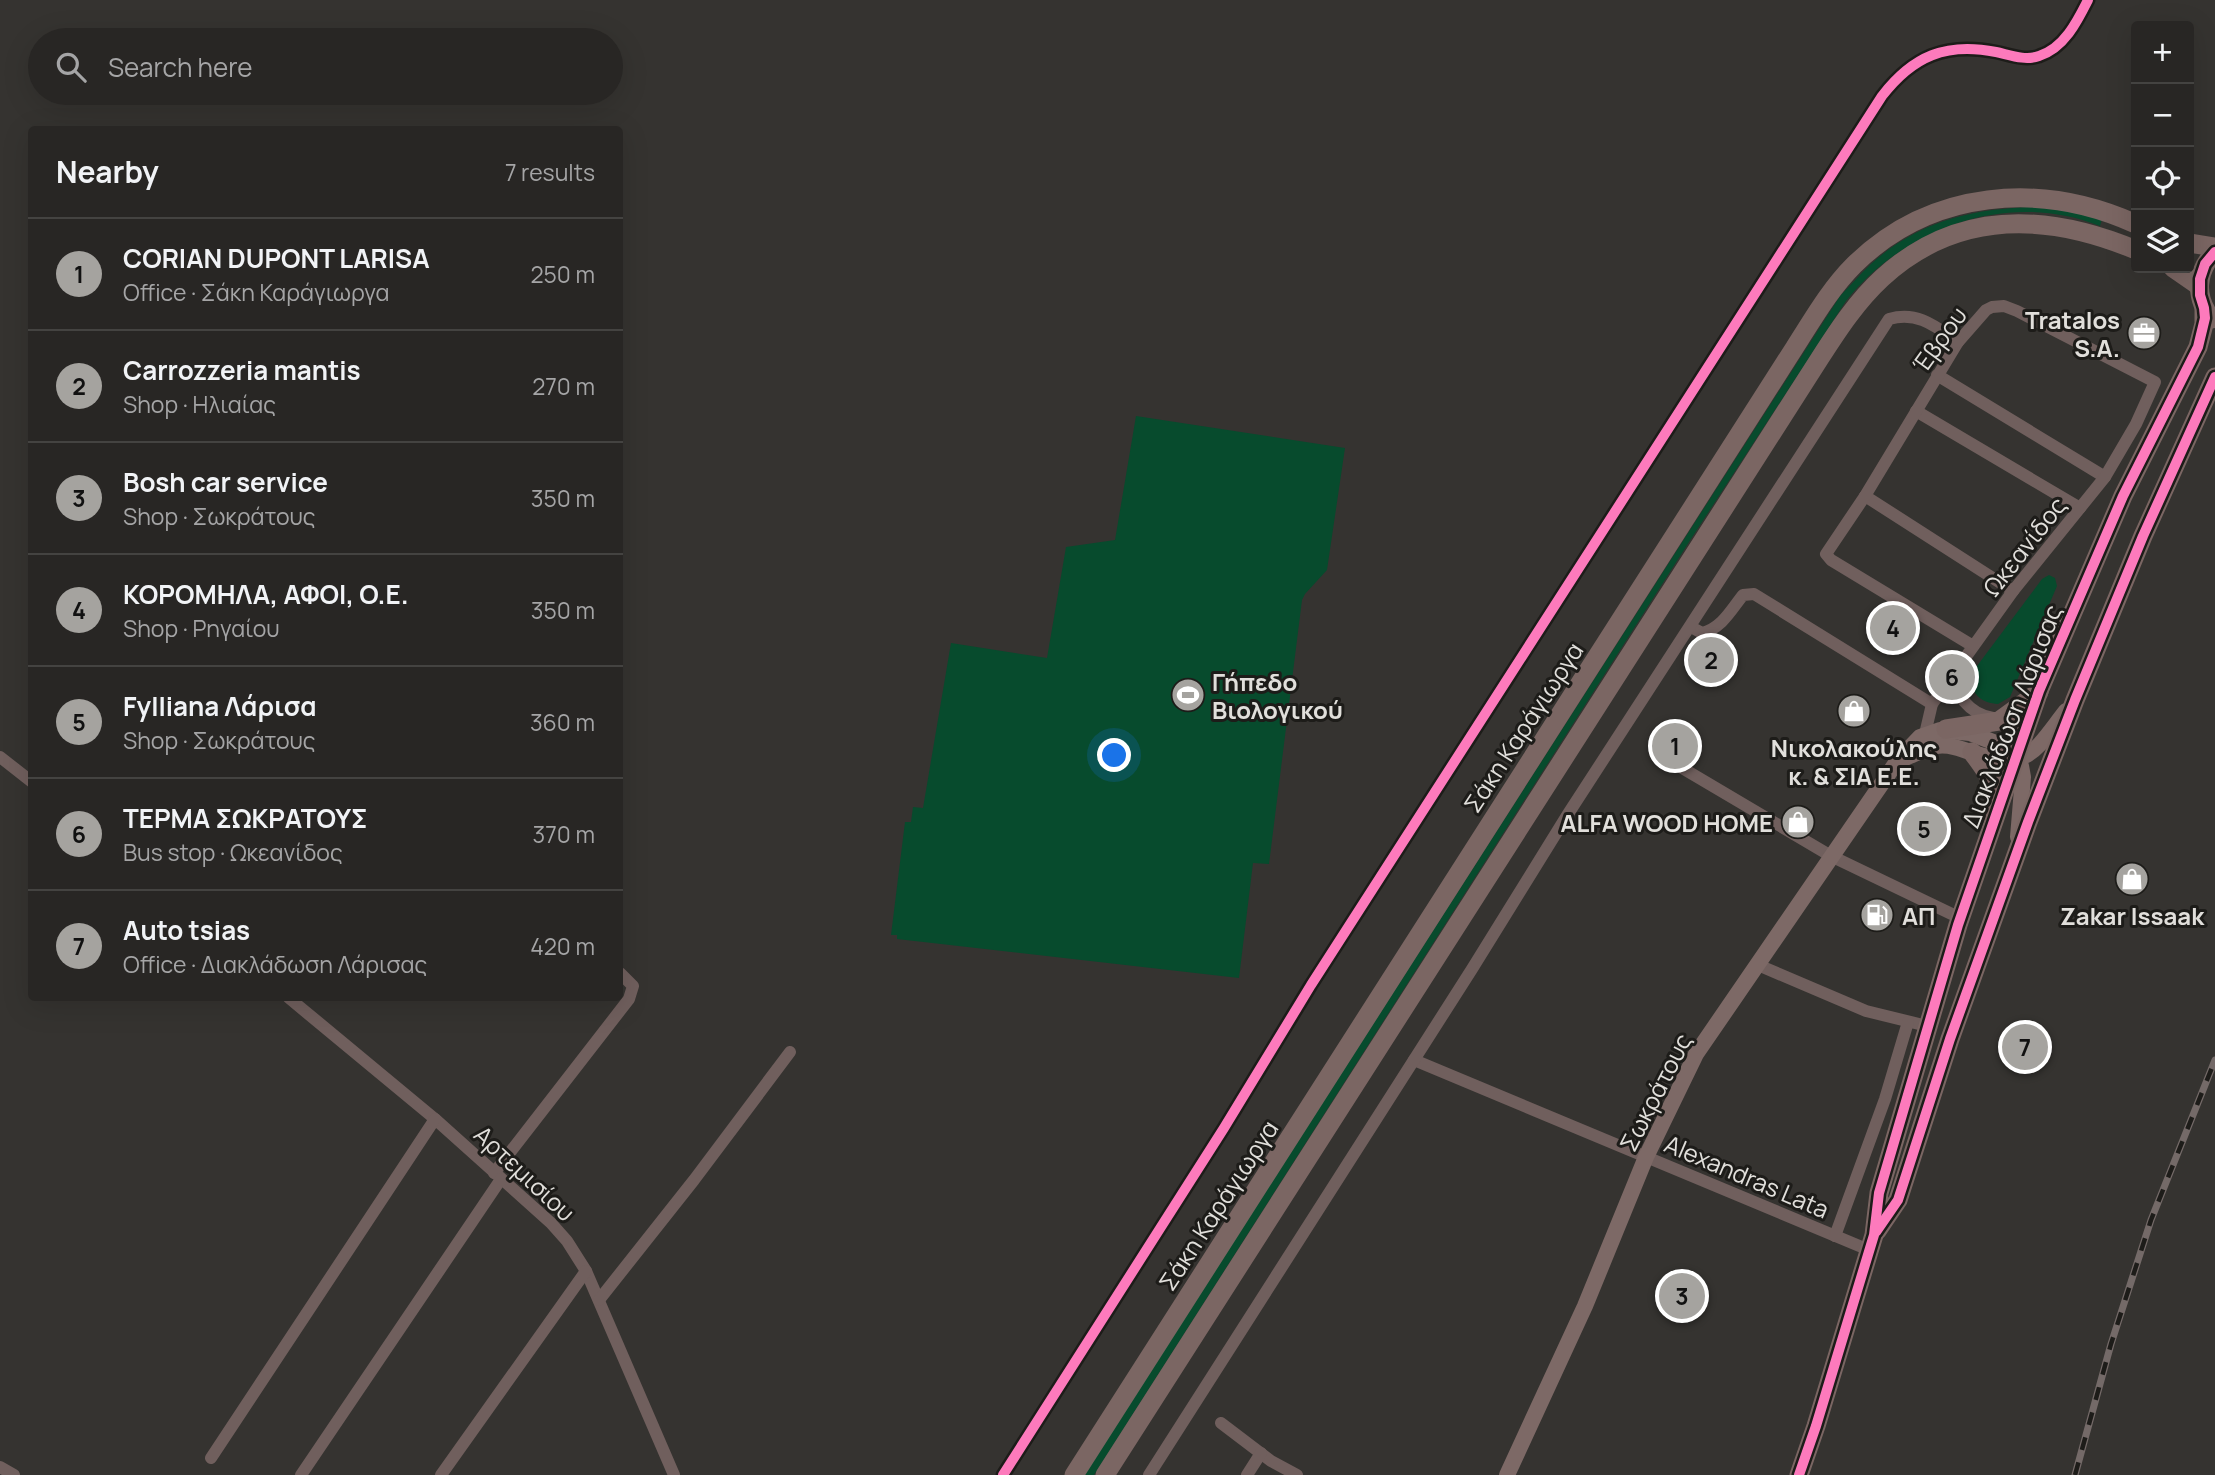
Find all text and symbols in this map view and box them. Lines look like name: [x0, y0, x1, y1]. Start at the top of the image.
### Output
map controls: [2131, 21, 2194, 273]
button: +: [2131, 21, 2194, 84]
search box: [28, 28, 623, 105]
icon: search: [52, 48, 90, 86]
text: Search here: [108, 49, 253, 85]
button: −: [2131, 84, 2194, 147]
button: locate: [2131, 147, 2194, 210]
text: Nearby: [56, 151, 159, 192]
text: 7 results: [505, 156, 595, 188]
button: layers: [2131, 210, 2194, 273]
text: CORIAN DUPONT LARISA: [123, 240, 430, 276]
text: 1: [74, 258, 84, 290]
text: 250 m: [530, 258, 595, 290]
text: Office · Σάκη Καράγιωργα: [123, 276, 390, 308]
street label: Έβρου: [1904, 300, 1974, 378]
place label: Tratalos S.A.: [2025, 303, 2120, 364]
office icon: Tratalos S.A.: [2125, 314, 2163, 352]
text: Carrozzeria mantis: [123, 352, 361, 388]
text: 2: [72, 370, 86, 402]
text: 270 m: [532, 370, 595, 402]
text: Shop · Ηλιαίας: [123, 388, 276, 420]
text: Bosh car service: [123, 464, 328, 500]
text: 3: [72, 482, 86, 514]
text: 350 m: [531, 482, 595, 514]
street label: Ωκεανίδος: [1975, 489, 2073, 603]
text: Shop · Σωκράτους: [123, 500, 316, 532]
text: ΚΟΡΟΜΗΛΑ, ΑΦΟΙ, Ο.Ε.: [123, 576, 409, 612]
text: 4: [72, 594, 86, 626]
text: 350 m: [531, 594, 595, 626]
street label: Διακλάδωση Λάρισας: [1953, 600, 2069, 832]
pin: 4: [1870, 602, 1916, 654]
text: Shop · Ρηγαίου: [123, 612, 280, 644]
pin: 2: [1688, 634, 1734, 686]
street label: Σάκη Καράγιωργα: [1456, 635, 1590, 819]
pin: 6: [1929, 651, 1975, 703]
place label: Γήπεδο Βιολογικού: [1212, 665, 1343, 726]
sports icon: Γήπεδο Βιολογικού: [1169, 676, 1207, 714]
text: Fylliana Λάρισα: [123, 688, 317, 724]
shop icon: Νικολακούλης κ. & ΣΙΑ Ε.Ε.: [1835, 692, 1873, 730]
text: 5: [72, 706, 86, 738]
text: 360 m: [530, 706, 595, 738]
pin: 1: [1652, 720, 1698, 772]
text: Shop · Σωκράτους: [123, 724, 316, 756]
place label: Νικολακούλης κ. & ΣΙΑ Ε.Ε.: [1771, 731, 1937, 792]
your location: [1097, 738, 1131, 772]
text: ΤΕΡΜΑ ΣΩΚΡΑΤΟΥΣ: [123, 800, 368, 836]
shop icon: ALFA WOOD HOME: [1779, 803, 1817, 841]
pin: 5: [1901, 803, 1947, 855]
place label: ALFA WOOD HOME: [1561, 806, 1773, 839]
text: 6: [72, 818, 86, 850]
text: 370 m: [533, 818, 595, 850]
text: Bus stop · Ωκεανίδος: [123, 836, 343, 868]
shop icon: Zakar Issaak: [2113, 860, 2151, 898]
fuel station icon: ΑΠ: [1858, 896, 1896, 934]
place label: ΑΠ: [1902, 899, 1935, 932]
place label: Zakar Issaak: [2060, 899, 2205, 932]
text: Auto tsias: [123, 912, 250, 948]
text: 7: [73, 930, 85, 962]
text: 420 m: [530, 930, 595, 962]
text: Office · Διακλάδωση Λάρισας: [123, 948, 427, 980]
pin: 7: [2002, 1021, 2048, 1073]
street label: Σωκράτους: [1611, 1027, 1699, 1157]
street label: Σάκη Καράγιωργα: [1151, 1113, 1285, 1297]
street label: Αρτεμισίου: [467, 1118, 583, 1228]
street label: Alexandras Lata: [1660, 1126, 1834, 1226]
pin: 3: [1659, 1270, 1705, 1322]

